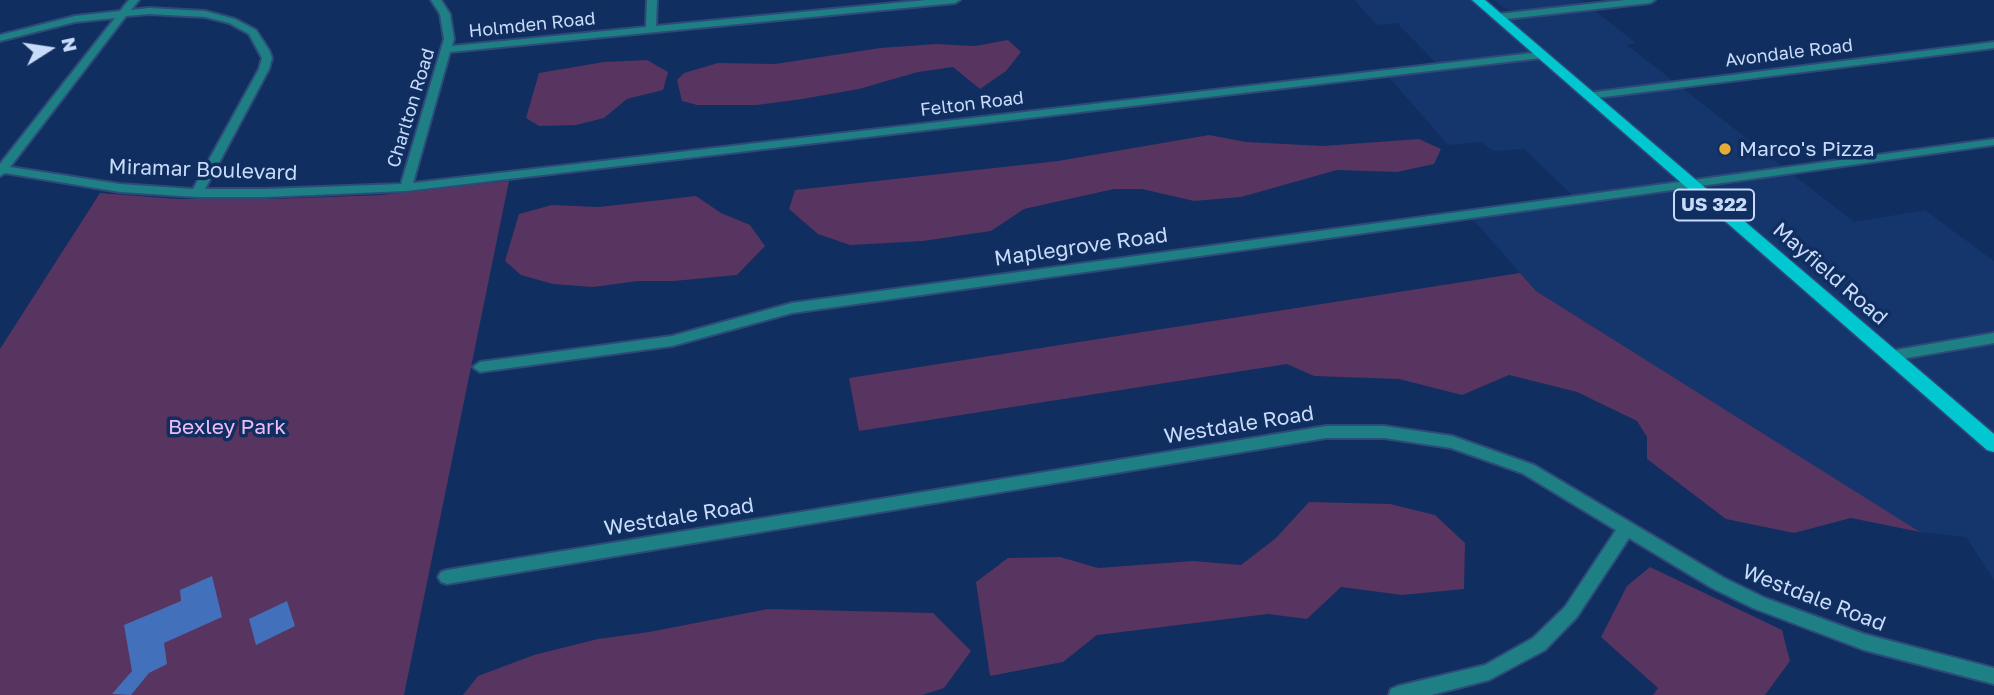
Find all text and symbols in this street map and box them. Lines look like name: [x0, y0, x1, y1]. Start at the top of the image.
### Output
street label: Holmden Road: [468, 8, 596, 42]
north arrow: [14, 14, 84, 84]
street label: Avondale Road: [1724, 34, 1854, 72]
text: N: [57, 35, 83, 54]
street label: Charlton Road: [383, 46, 439, 170]
street label: Felton Road: [919, 87, 1025, 121]
place label: Marco's Pizza: [1739, 136, 1875, 162]
marker: Marco's Pizza: [1717, 141, 1733, 157]
street label: Miramar Boulevard: [108, 154, 298, 186]
road number: US 322: [1674, 190, 1754, 220]
street label: Mayfield Road: [1768, 217, 1892, 331]
street label: Maplegrove Road: [993, 222, 1169, 272]
street label: Westdale Road: [1162, 401, 1316, 449]
park label: Bexley Park: [168, 414, 286, 440]
street label: Westdale Road: [602, 493, 756, 541]
street label: Westdale Road: [1739, 559, 1889, 637]

